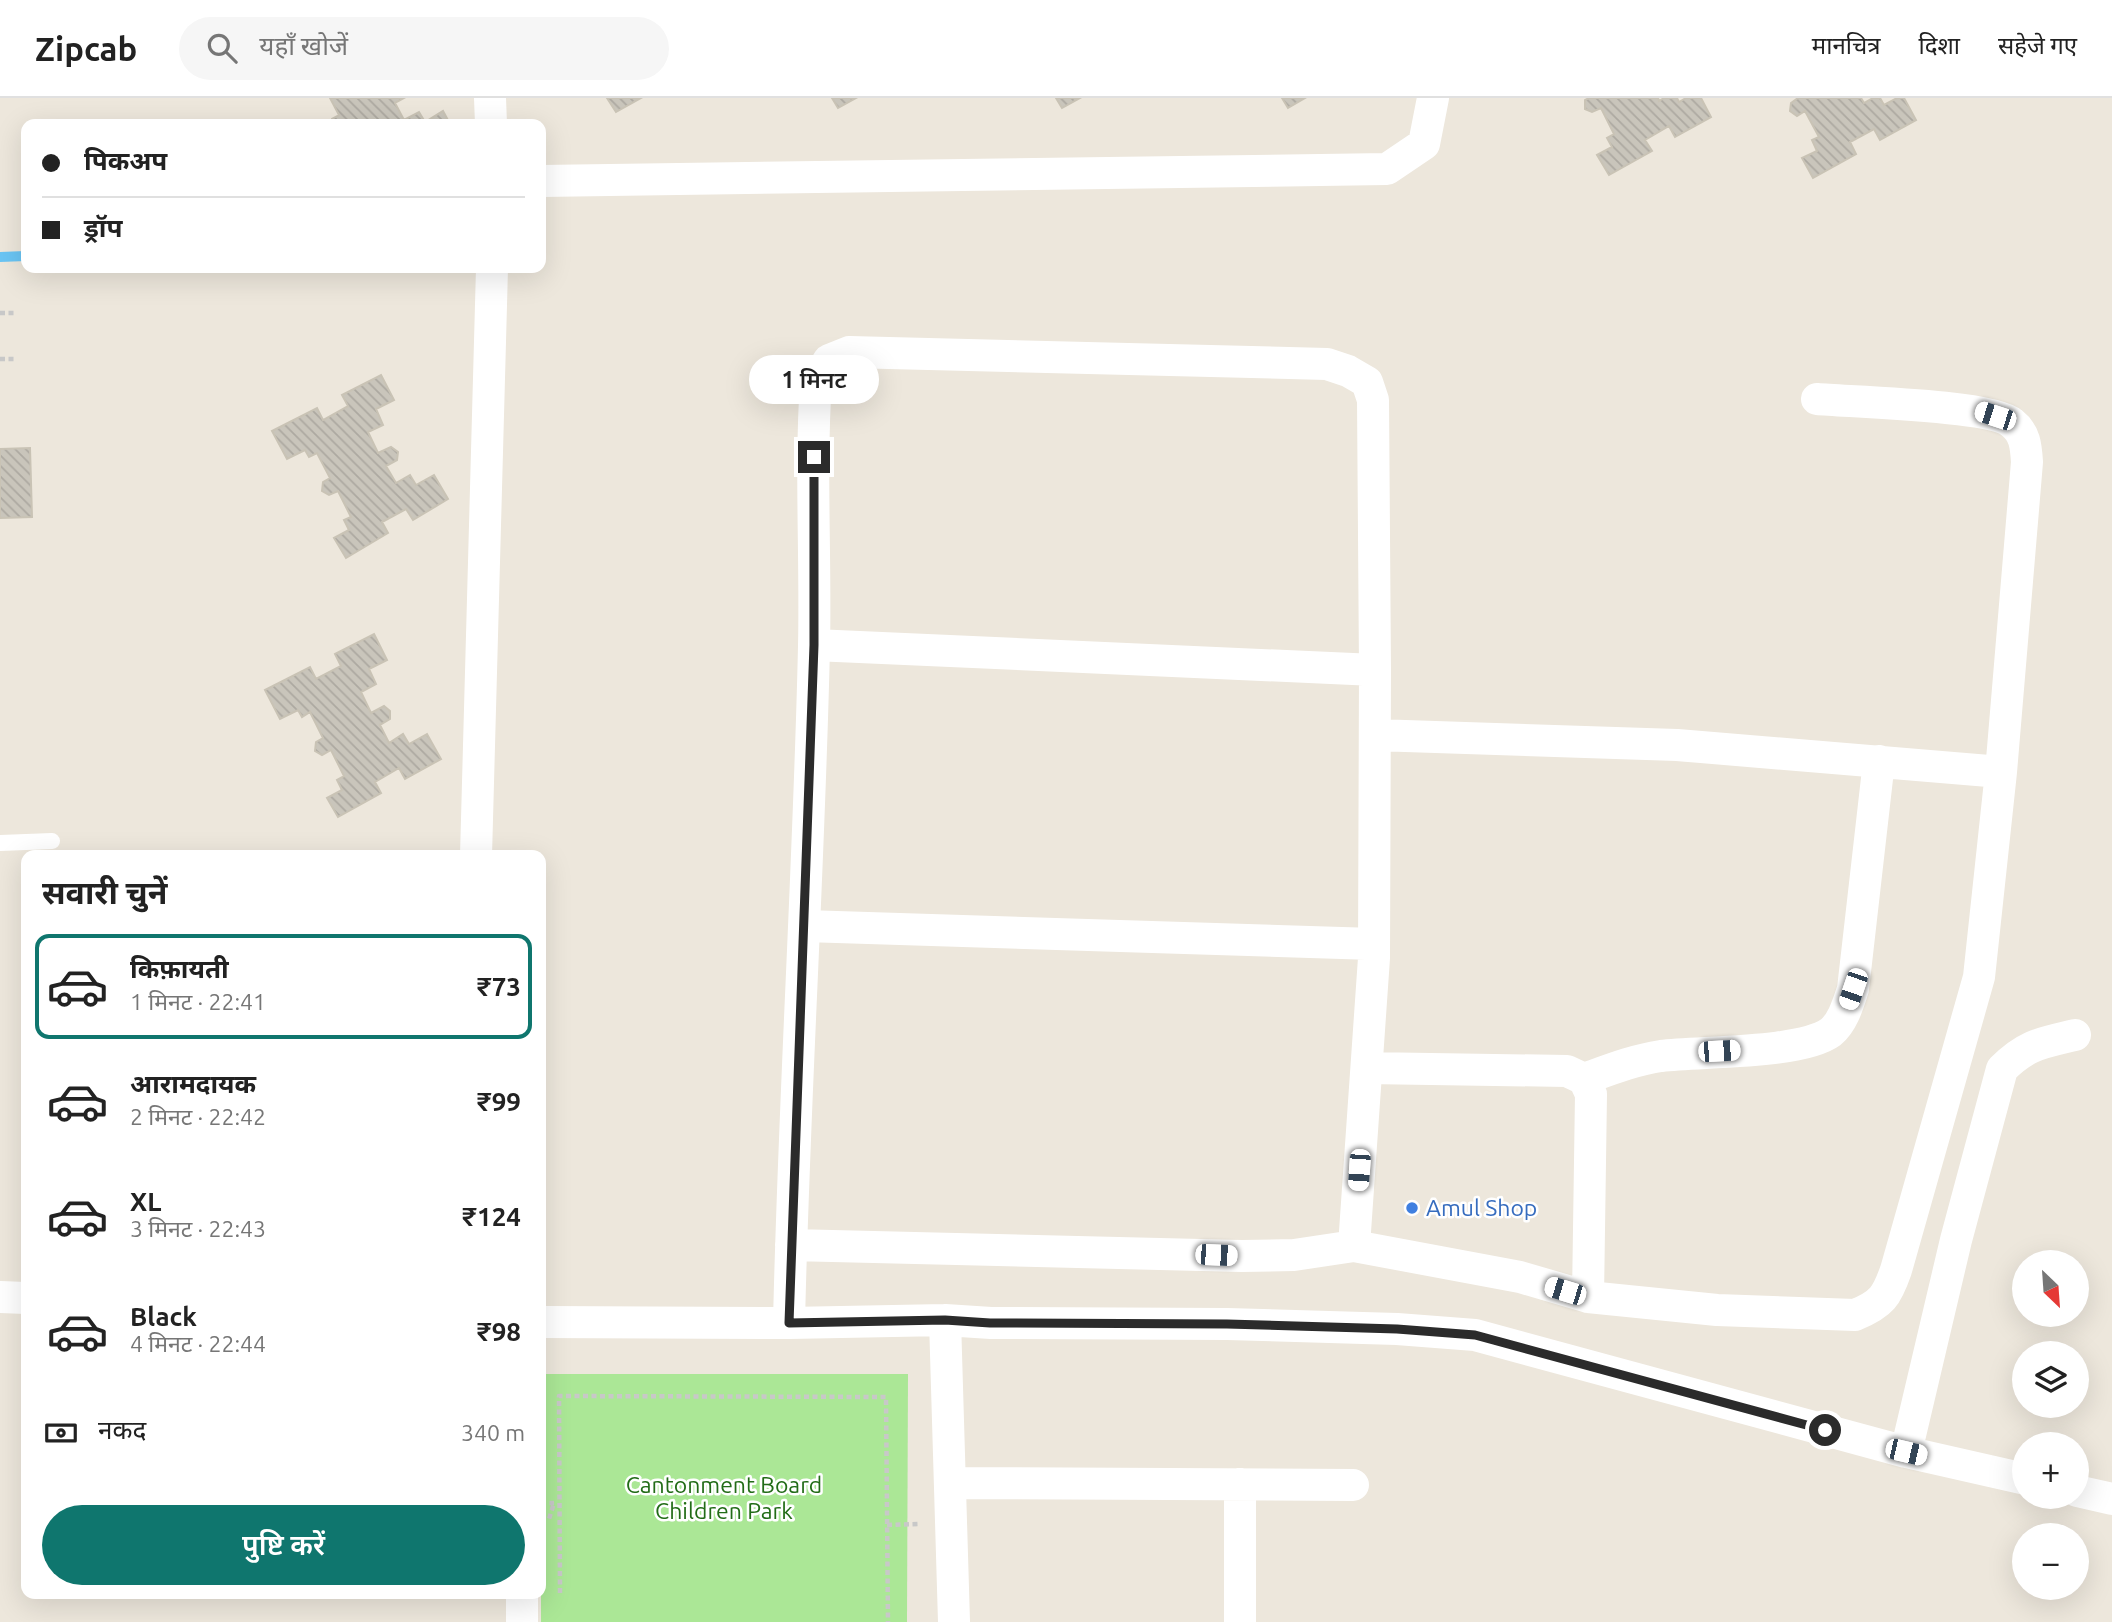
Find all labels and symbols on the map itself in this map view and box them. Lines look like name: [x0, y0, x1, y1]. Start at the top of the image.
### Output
callout: 1 मिनट: [749, 356, 879, 404]
car: [1972, 400, 2019, 432]
route end: [798, 441, 830, 473]
car: [1837, 966, 1870, 1012]
car: [1698, 1039, 1741, 1063]
car: [1348, 1148, 1371, 1192]
place label: Amul Shop: [1426, 1195, 1537, 1220]
marker: Amul Shop: [1404, 1200, 1420, 1216]
car: [1195, 1244, 1238, 1266]
north arrow: [2012, 1250, 2090, 1326]
car: [1542, 1275, 1589, 1307]
route start: [1809, 1414, 1841, 1446]
car: [1884, 1437, 1929, 1467]
park label: Cantonment Board Children Park: [626, 1472, 822, 1523]

